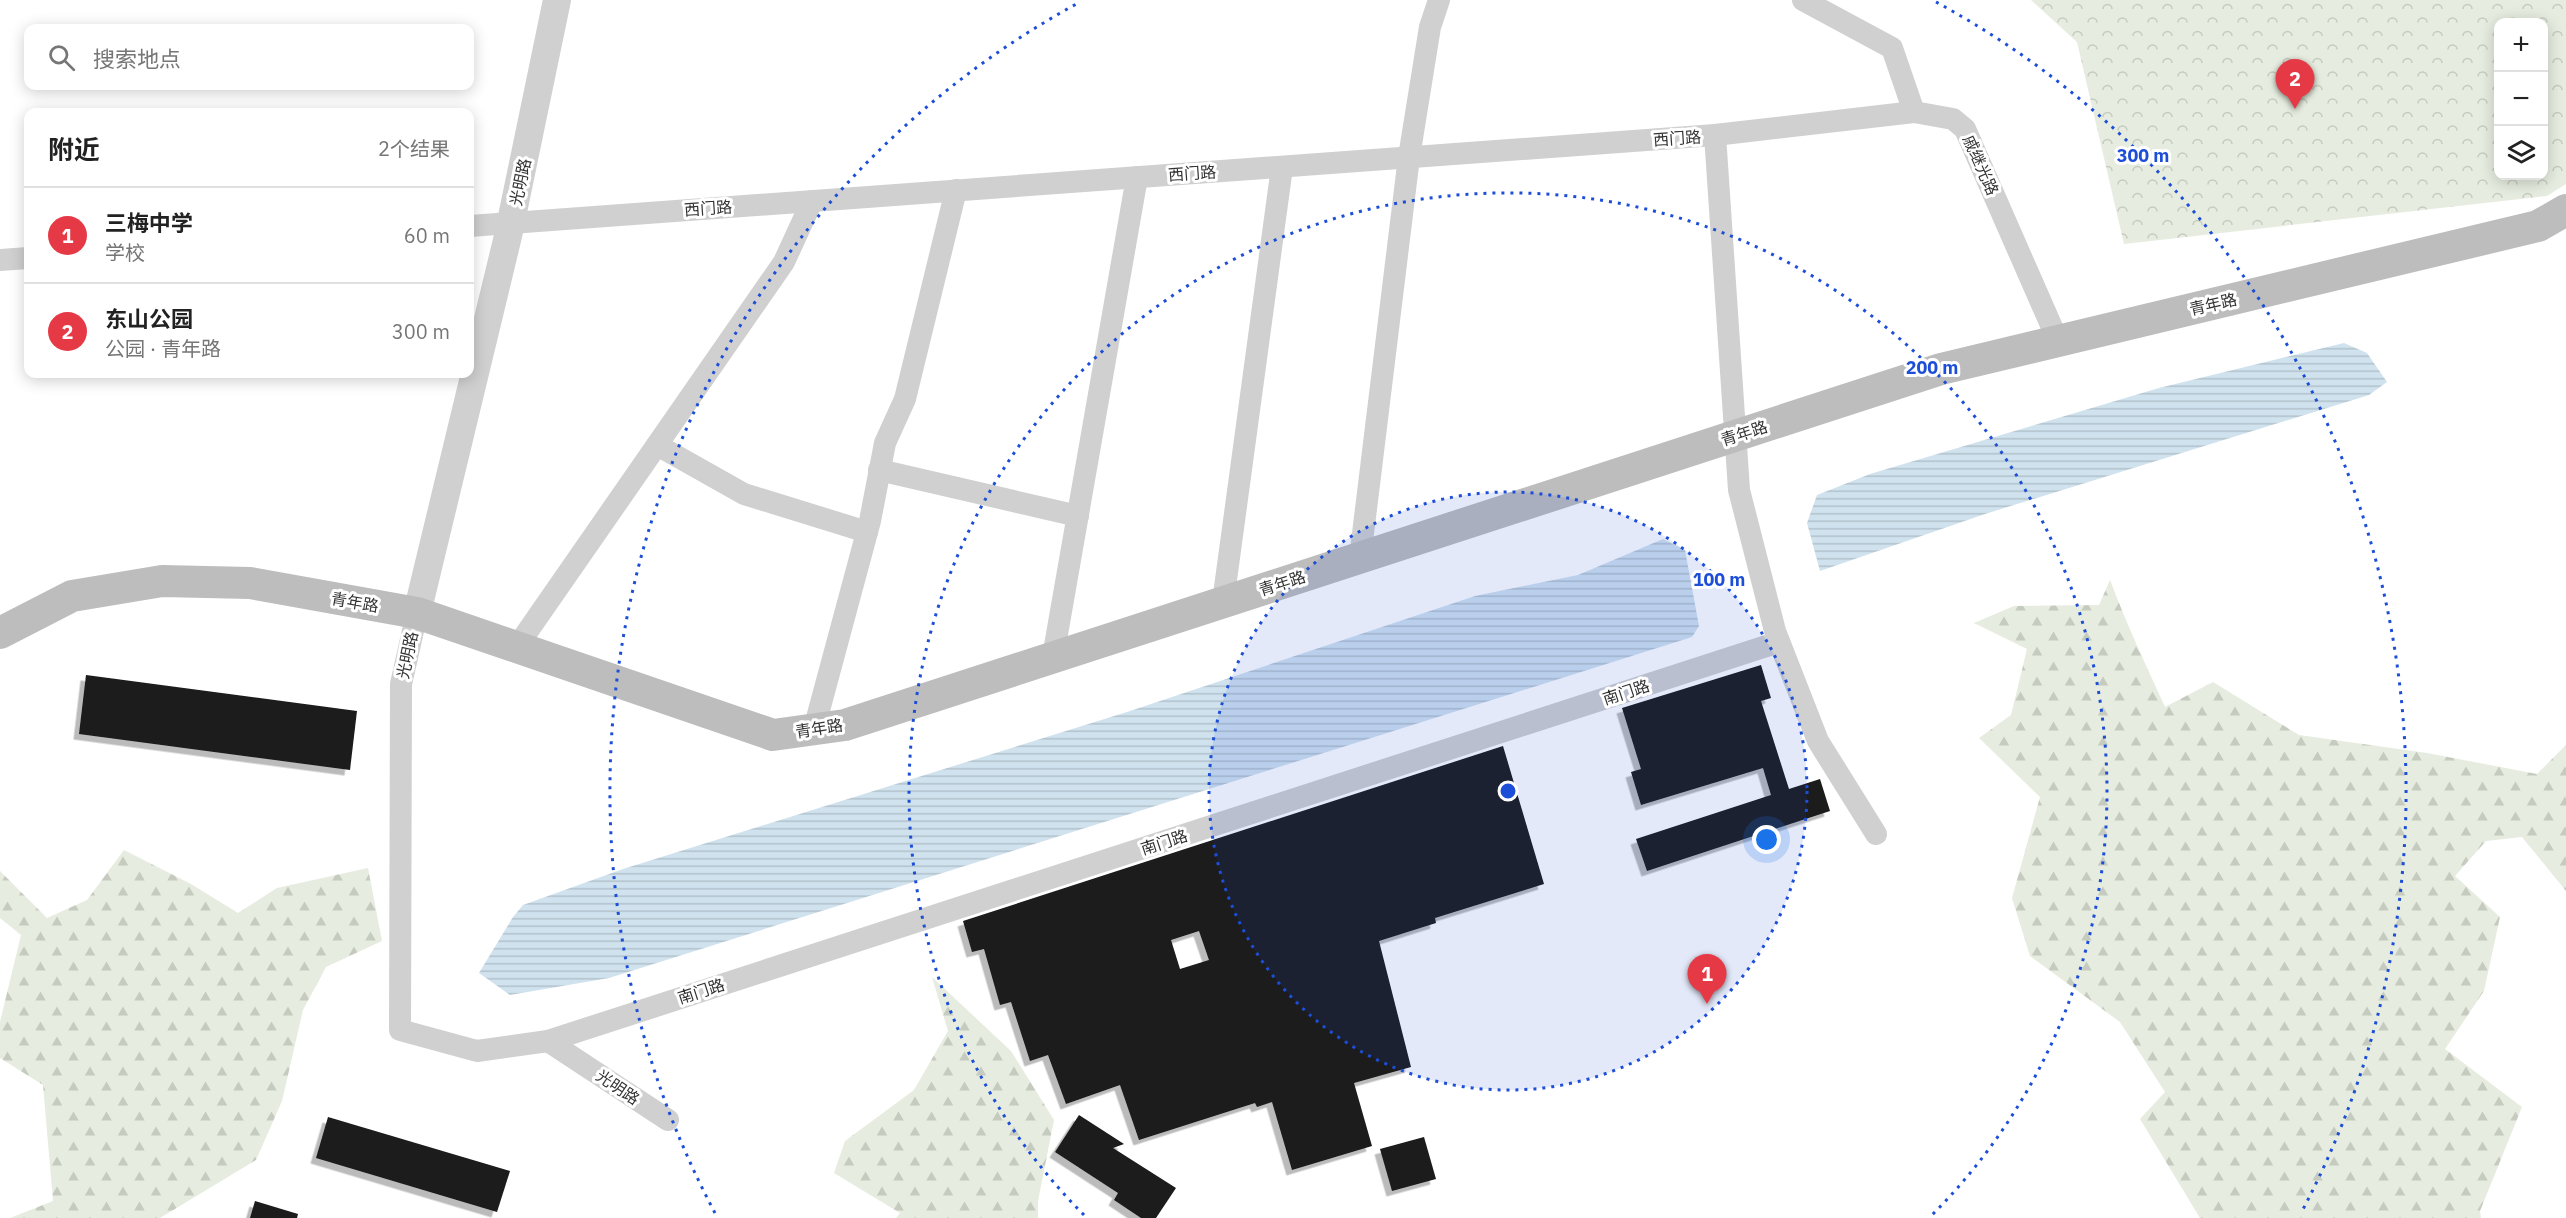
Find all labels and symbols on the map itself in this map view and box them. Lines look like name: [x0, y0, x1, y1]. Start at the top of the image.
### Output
pin: 2: [2276, 60, 2314, 109]
street label: 西门路: [1652, 126, 1702, 150]
street label: 戚继光路: [1959, 132, 2003, 198]
text: 300 m: [2117, 144, 2169, 167]
street label: 光明路: [505, 156, 535, 208]
street label: 西门路: [1167, 161, 1217, 185]
street label: 西门路: [683, 196, 733, 220]
street label: 青年路: [2187, 289, 2239, 319]
text: 200 m: [1906, 356, 1958, 379]
street label: 青年路: [1718, 416, 1770, 450]
street label: 青年路: [1256, 566, 1308, 600]
text: 100 m: [1693, 568, 1745, 591]
street label: 青年路: [330, 588, 380, 616]
street label: 光明路: [392, 629, 422, 681]
street label: 南门路: [1600, 675, 1652, 709]
street label: 青年路: [794, 714, 844, 742]
centre of rings: [1498, 781, 1518, 801]
street label: 南门路: [1138, 825, 1190, 859]
your location: [1752, 825, 1781, 854]
pin: 1: [1688, 954, 1726, 1004]
street label: 南门路: [675, 974, 727, 1008]
street label: 光明路: [593, 1065, 643, 1109]

